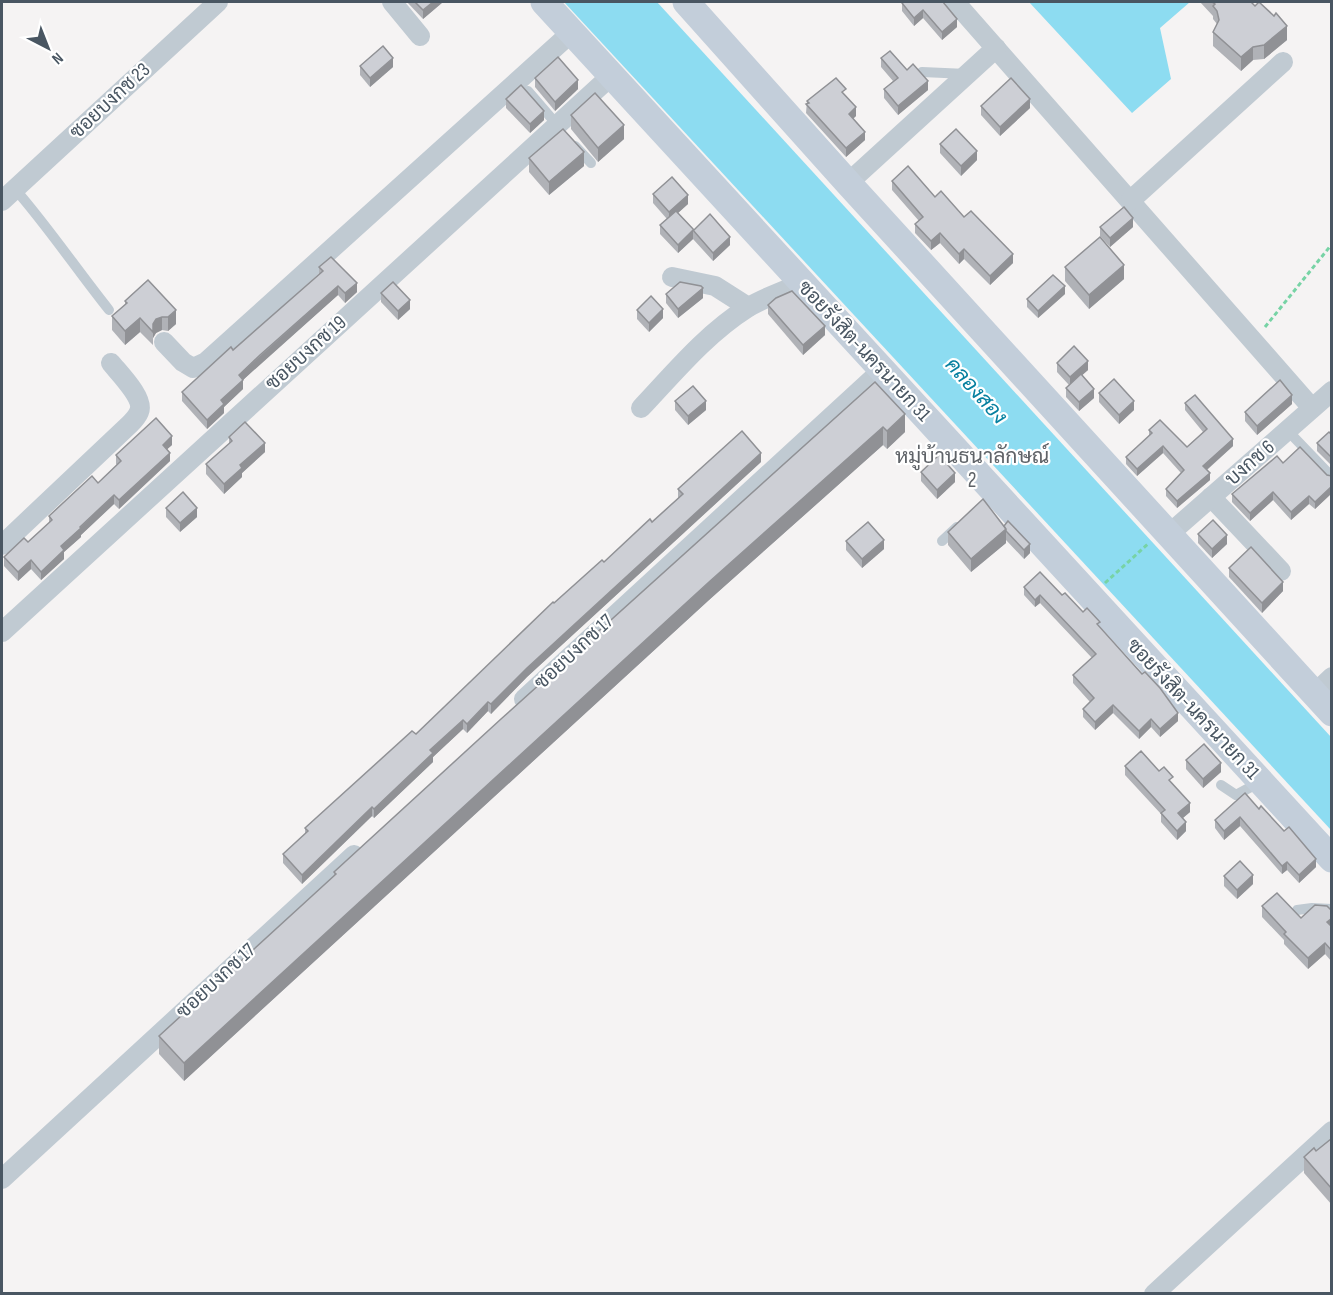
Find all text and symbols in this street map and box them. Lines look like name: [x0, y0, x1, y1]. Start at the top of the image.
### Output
north arrow: [18, 18, 78, 78]
text: N: [48, 48, 67, 68]
street label: ซอยบงกช 23: [65, 58, 155, 144]
street label: ซอยรังสิต-นครนายก 31: [793, 275, 936, 426]
street label: ซอยบงกช 19: [261, 311, 351, 395]
water label: คลองสอง: [940, 353, 1012, 429]
street label: บงกช 6: [1220, 435, 1280, 491]
district label: หมู่บ้านธนาลักษณ์ 2: [895, 442, 1049, 493]
street label: ซอยบงกช 17: [530, 609, 618, 695]
street label: ซอยรังสิต-นครนายก 31: [1122, 633, 1265, 784]
street label: ซอยบงกช 17: [172, 938, 260, 1024]

